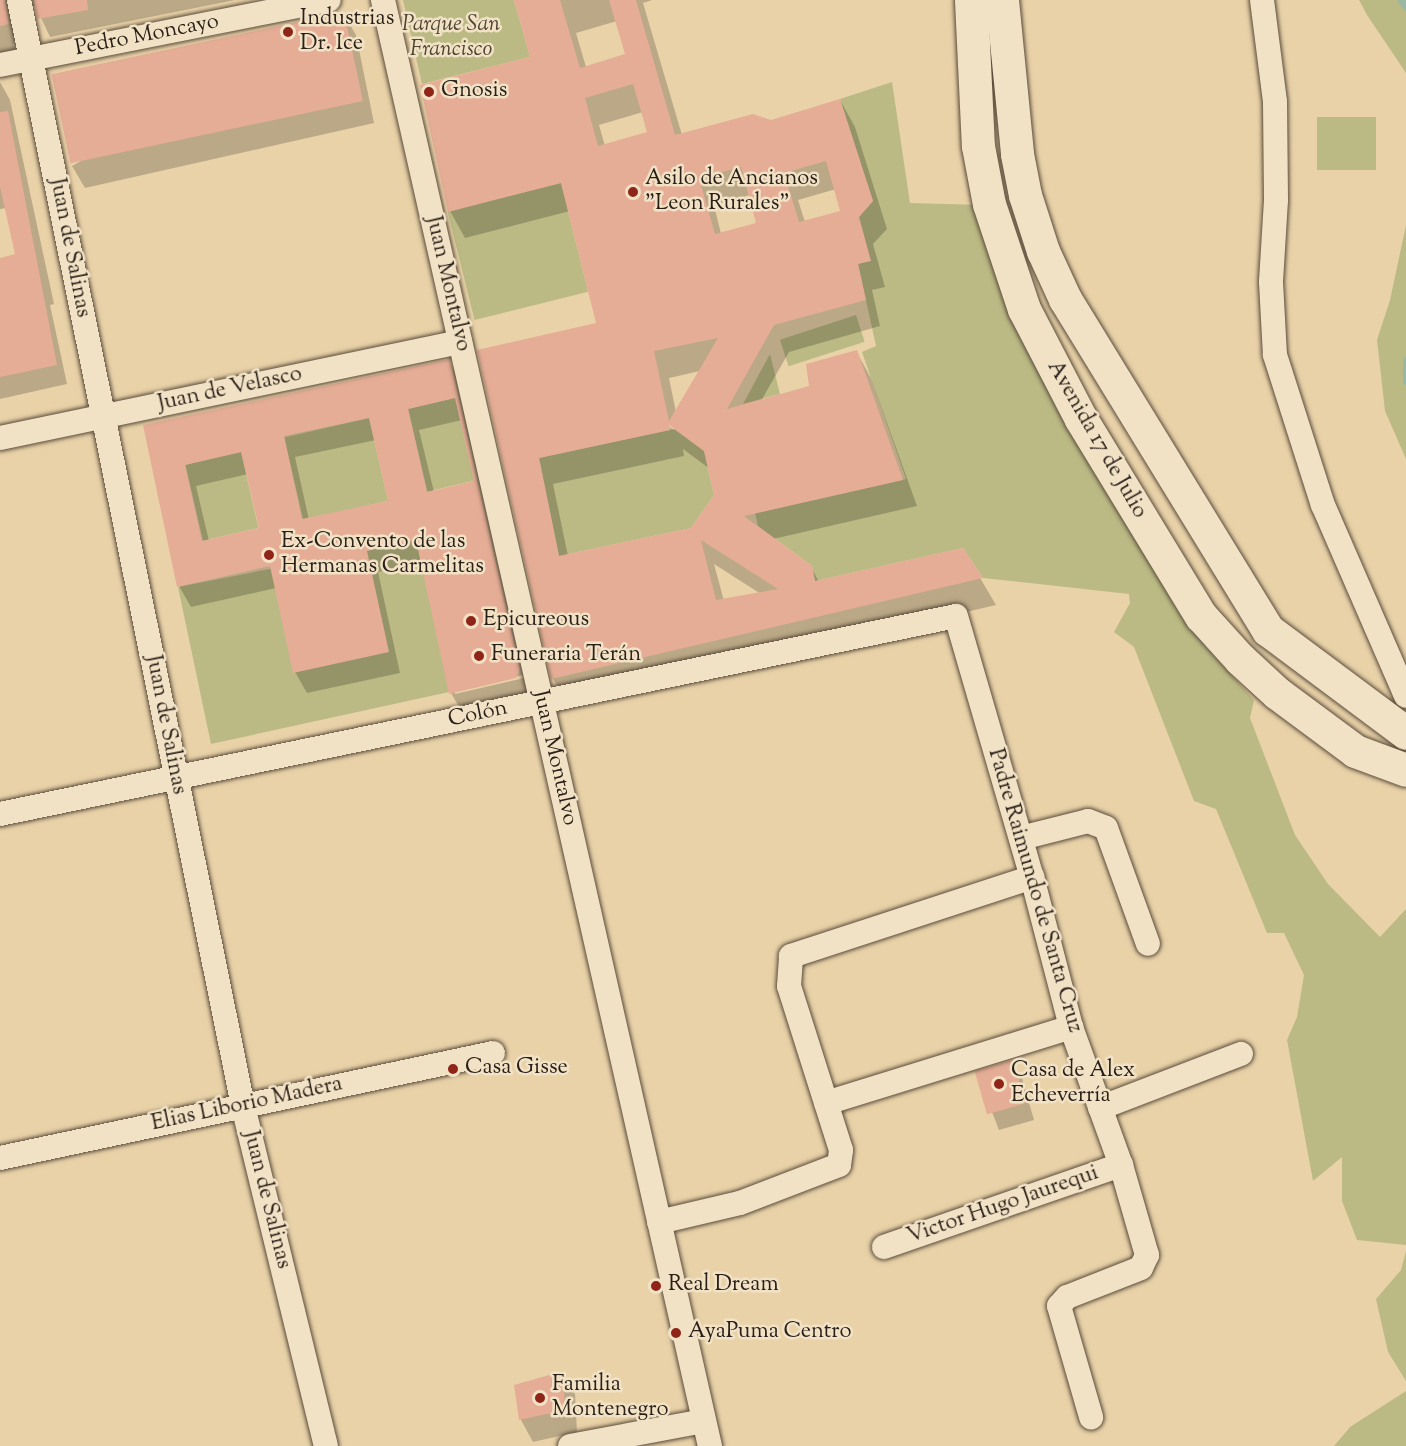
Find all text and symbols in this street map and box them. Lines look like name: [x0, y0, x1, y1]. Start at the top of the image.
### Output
place label: Industrias Dr. Ice: [300, 6, 394, 57]
street label: Pedro Moncayo: [73, 9, 221, 63]
park label: Parque San Francisco: [402, 12, 500, 63]
marker: Industrias Dr. Ice: [281, 25, 295, 39]
place label: Gnosis: [441, 79, 507, 105]
marker: Gnosis: [422, 85, 436, 99]
place label: Asilo de Ancianos "Leon Rurales": [645, 166, 818, 218]
street label: Juan de Salinas: [43, 176, 95, 320]
marker: Asilo de Ancianos "Leon Rurales": [626, 185, 640, 199]
street label: Juan Montalvo: [419, 214, 475, 354]
street label: Avenida 17 de Julio: [1040, 356, 1152, 524]
street label: Juan de Velasco: [156, 362, 304, 418]
place label: Ex-Convento de las Hermanas Carmelitas: [281, 529, 484, 580]
marker: Ex-Convento de las Hermanas Carmelitas: [262, 548, 276, 562]
place label: Epicureous: [483, 608, 589, 634]
marker: Epicureous: [464, 614, 478, 628]
place label: Funeraria Terán: [491, 643, 641, 669]
marker: Funeraria Terán: [472, 649, 486, 663]
street label: Juan de Salinas: [139, 653, 191, 797]
street label: Juan Montalvo: [526, 688, 582, 828]
street label: Colón: [446, 696, 510, 734]
street label: Padre Raimundo de Santa Cruz: [981, 746, 1087, 1036]
place label: Casa Gisse: [465, 1056, 568, 1082]
place label: Casa de Alex Echeverría: [1011, 1058, 1135, 1110]
marker: Casa Gisse: [446, 1062, 460, 1076]
street label: Elias Liborio Madera: [149, 1072, 345, 1138]
marker: Casa de Alex Echeverría: [992, 1077, 1006, 1091]
street label: Juan de Salinas: [236, 1128, 296, 1272]
street label: Victor Hugo Jaurequi: [904, 1161, 1102, 1251]
place label: Real Dream: [668, 1273, 779, 1299]
marker: Real Dream: [649, 1279, 663, 1293]
place label: AyaPuma Centro: [688, 1320, 852, 1346]
marker: AyaPuma Centro: [669, 1326, 683, 1340]
place label: Familia Montenegro: [552, 1372, 669, 1424]
marker: Familia Montenegro: [533, 1391, 547, 1405]

